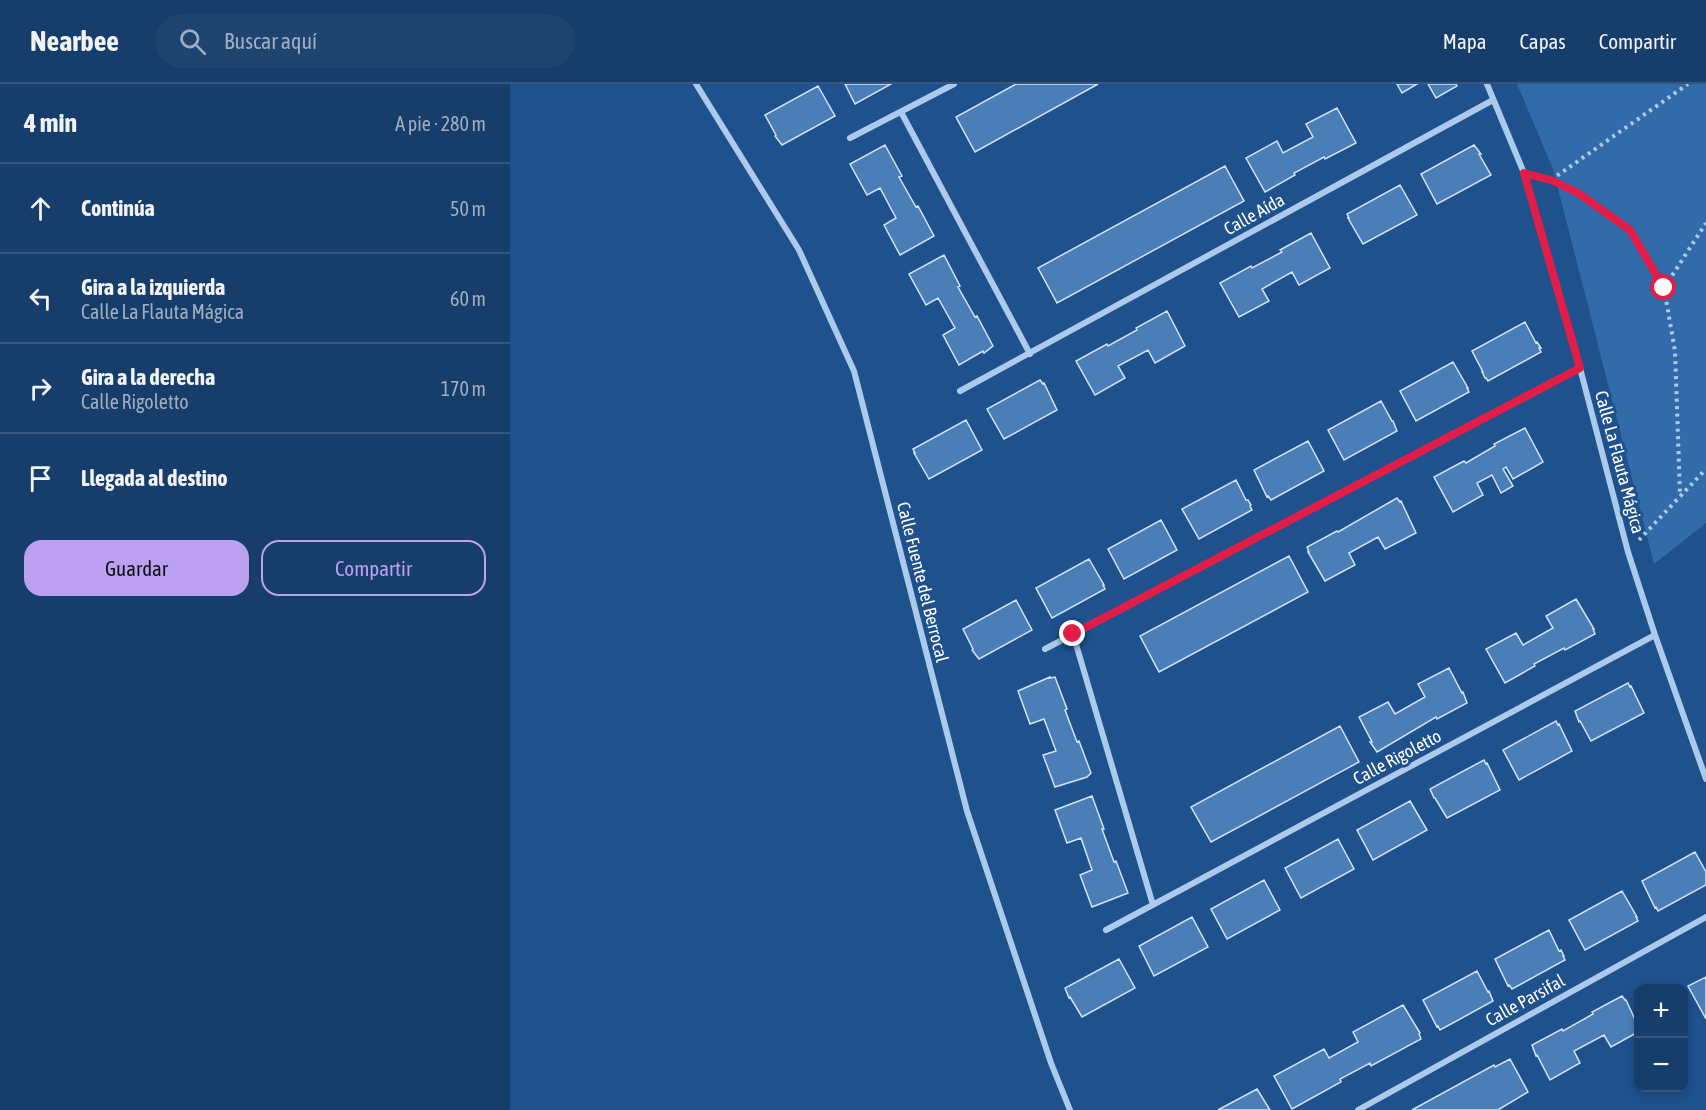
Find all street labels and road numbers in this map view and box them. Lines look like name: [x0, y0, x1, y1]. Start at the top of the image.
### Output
street label: Calle Aída: [1220, 189, 1288, 239]
street label: Calle La Flauta Mágica: [1591, 388, 1649, 536]
street label: Calle Fuente del Berrocal: [893, 500, 953, 664]
street label: Calle Rigoletto: [1349, 725, 1445, 789]
street label: Calle Parsifal: [1482, 970, 1568, 1030]

